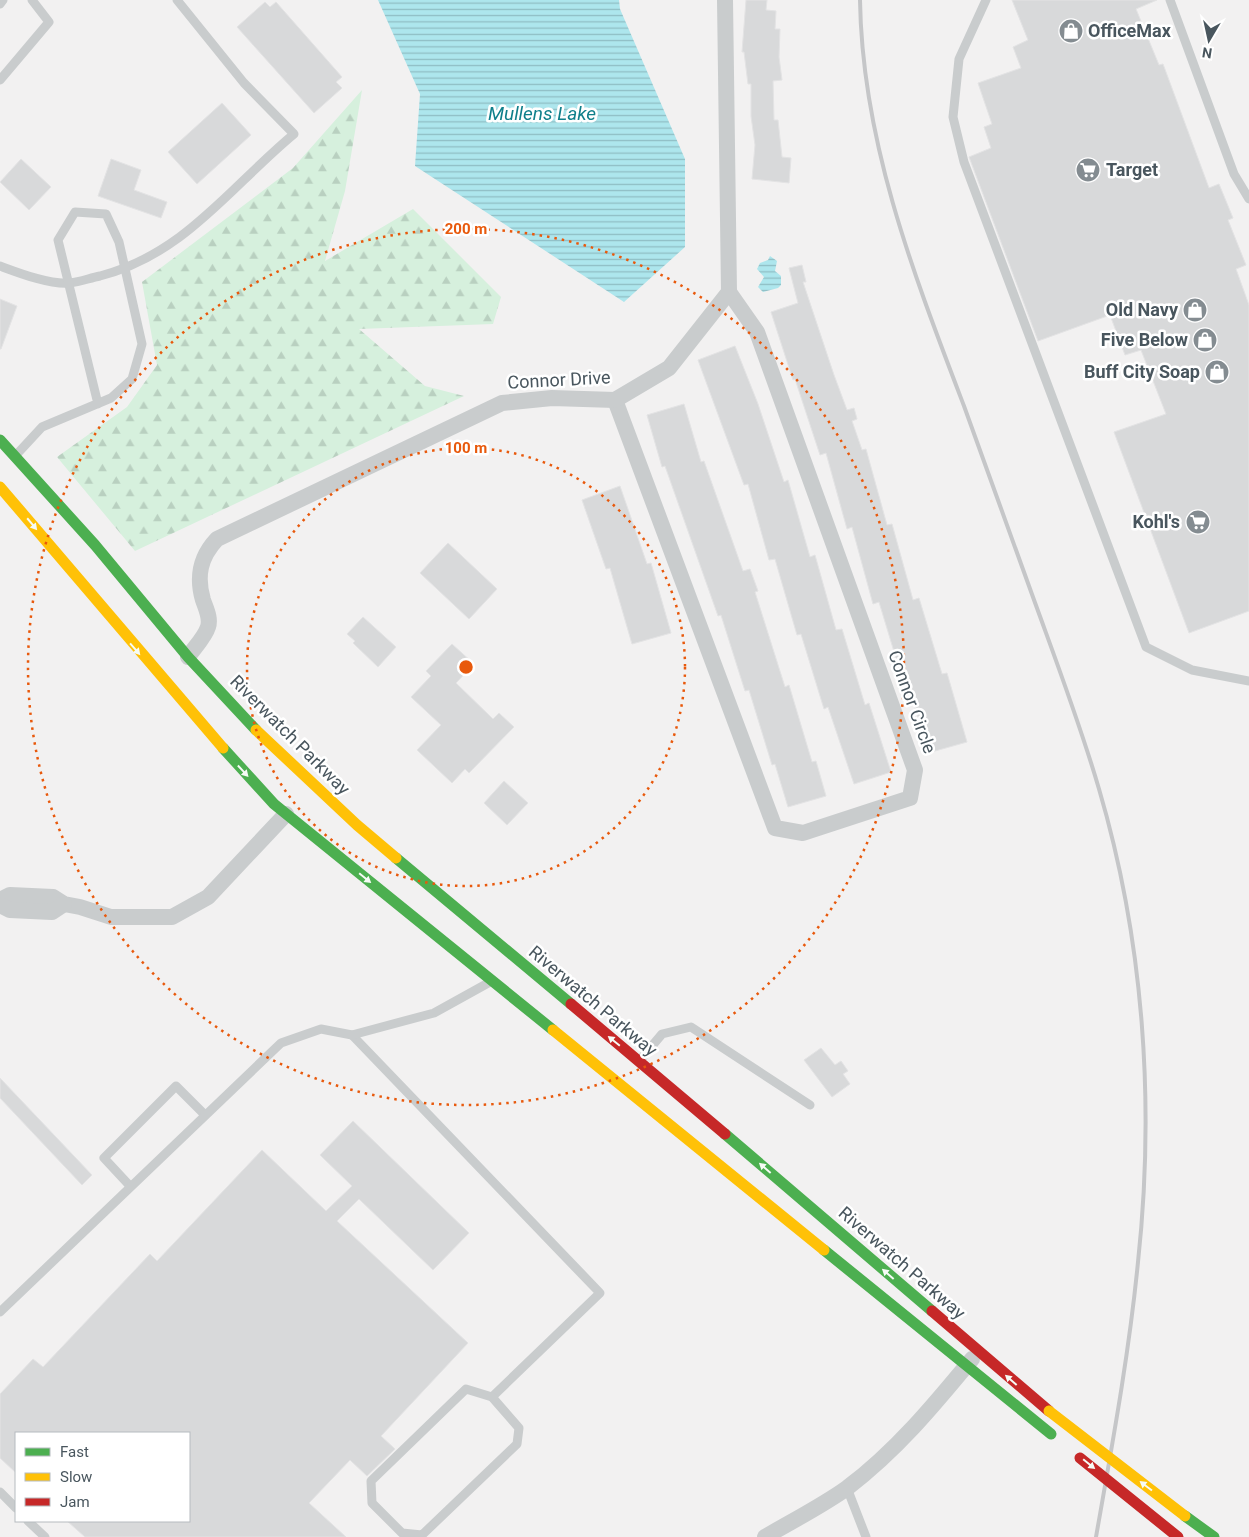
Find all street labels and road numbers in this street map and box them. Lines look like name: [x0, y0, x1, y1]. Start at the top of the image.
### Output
street label: Connor Drive: [507, 366, 611, 393]
street label: Connor Circle: [884, 647, 941, 756]
street label: Riverwatch Parkway: [226, 670, 355, 799]
street label: Riverwatch Parkway: [525, 941, 662, 1061]
street label: Riverwatch Parkway: [835, 1202, 970, 1324]

